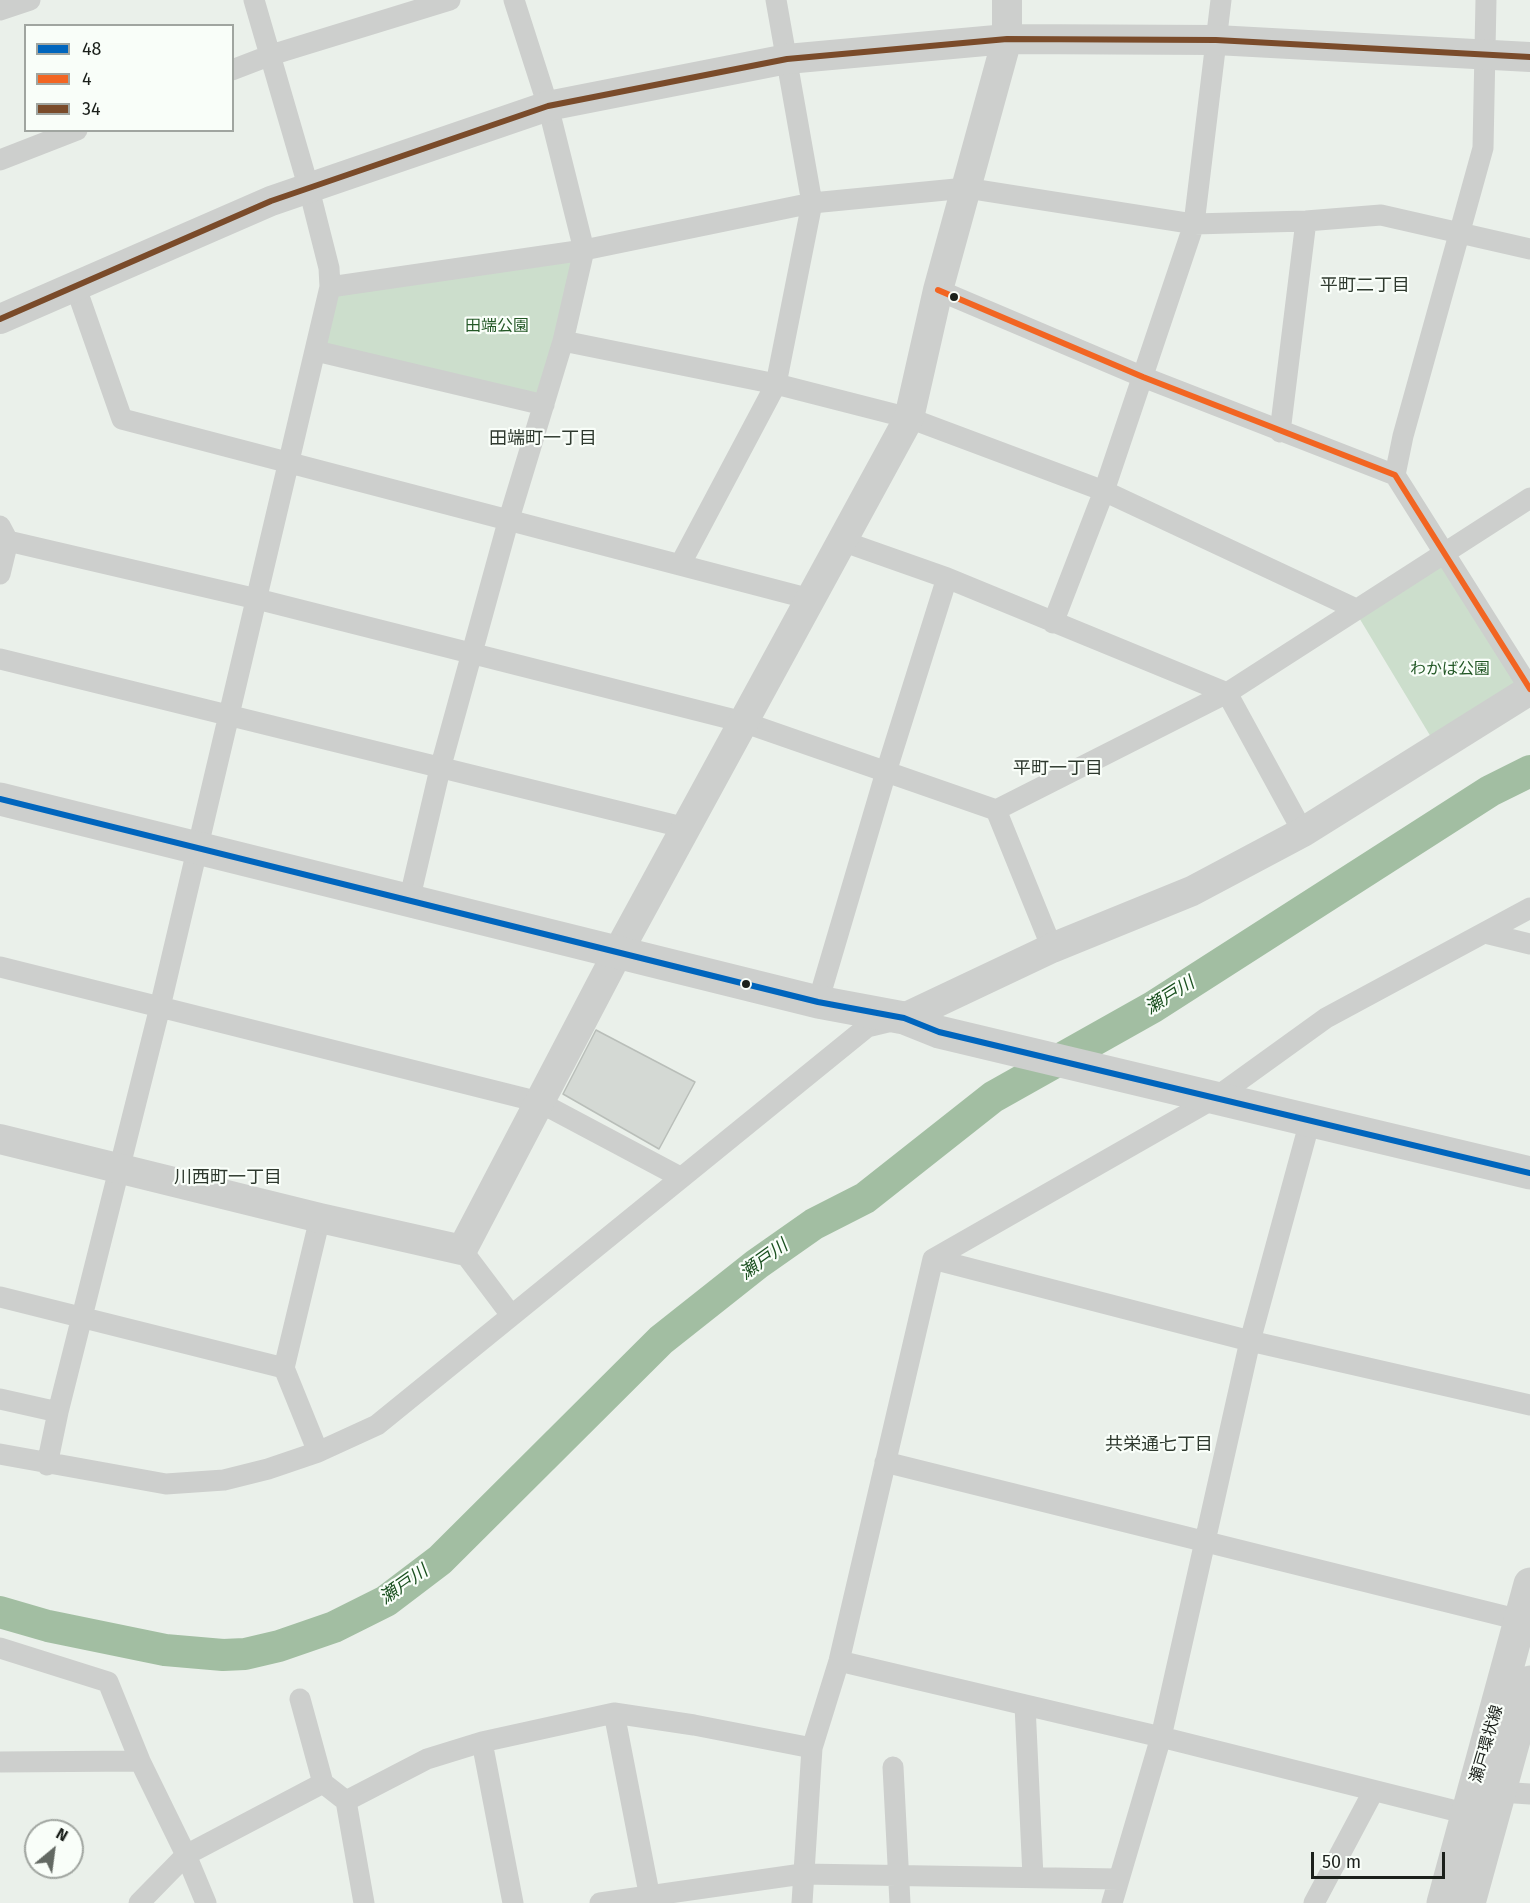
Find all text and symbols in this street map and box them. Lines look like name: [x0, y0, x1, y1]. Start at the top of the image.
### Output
legend: [24, 24, 234, 132]
text: 48: [82, 38, 102, 60]
text: 4: [82, 68, 92, 90]
text: 34: [82, 98, 100, 120]
district label: 平町二丁目: [1320, 275, 1410, 297]
unlabelled marker: [948, 291, 960, 303]
park label: 田端公園: [465, 317, 529, 337]
district label: 田端町一丁目: [489, 428, 597, 450]
park label: わかば公園: [1410, 660, 1490, 680]
district label: 平町一丁目: [1013, 758, 1103, 780]
water label: 瀬戸川: [1141, 973, 1199, 1019]
unlabelled marker: [740, 978, 752, 990]
district label: 川西町一丁目: [174, 1167, 282, 1189]
water label: 瀬戸川: [736, 1235, 792, 1285]
district label: 共栄通七丁目: [1105, 1434, 1213, 1456]
water label: 瀬戸川: [376, 1561, 432, 1609]
street label: 瀬戸環状線: [1467, 1703, 1507, 1785]
north arrow: [24, 1819, 84, 1879]
text: N: [53, 1824, 71, 1845]
scale bar: [1314, 1840, 1448, 1878]
text: 50 m: [1322, 1851, 1361, 1873]

